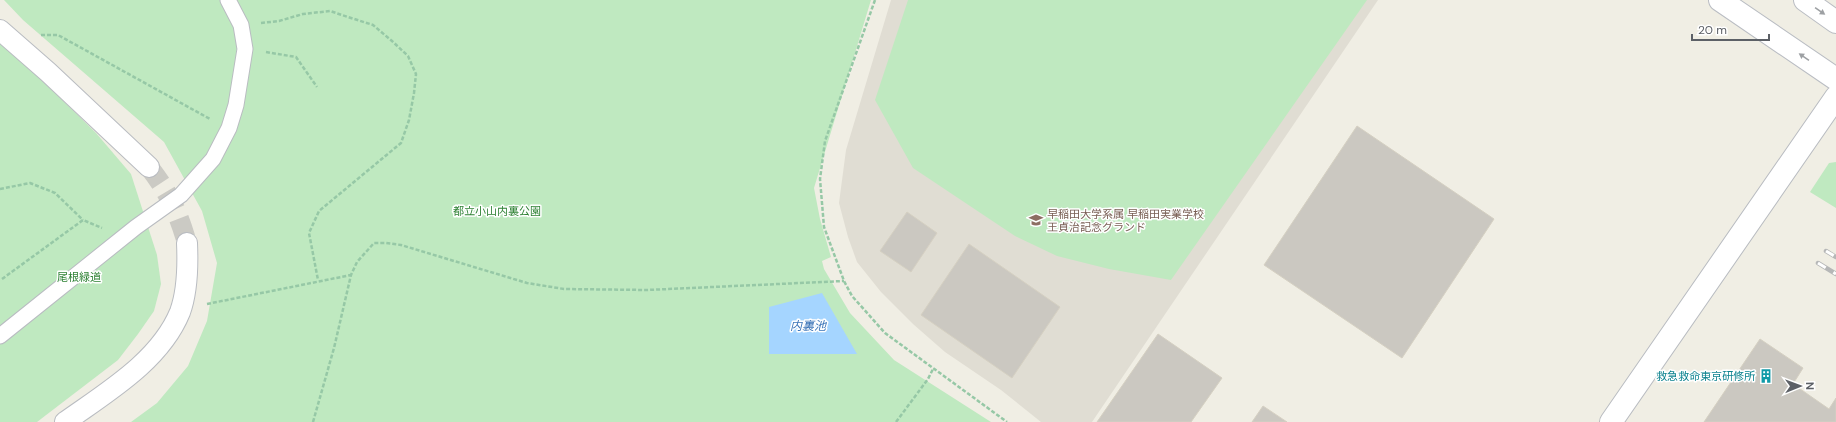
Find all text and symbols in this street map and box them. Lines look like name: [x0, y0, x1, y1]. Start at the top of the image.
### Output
one-way arrow: [1815, 7, 1826, 15]
scale bar: [1692, 16, 1769, 42]
text: 20 m: [1698, 22, 1727, 38]
one-way arrow: [1799, 53, 1809, 61]
park label: 都立小山内裏公園: [453, 204, 541, 218]
place label: 早稲田大学系属 早稲田実業学校 王貞治記念グランド: [1047, 207, 1204, 234]
school or university icon: 早稲田大学系属 早稲田実業学校 王貞治記念グランド: [1028, 212, 1044, 228]
park label: 尾根緑道: [57, 270, 101, 284]
water label: 内裏池: [790, 318, 827, 334]
north arrow: [1780, 366, 1820, 406]
building icon: 救急救命東京研修所: [1758, 368, 1774, 384]
place label: 救急救命東京研修所: [1656, 369, 1756, 383]
text: N: [1803, 382, 1817, 390]

